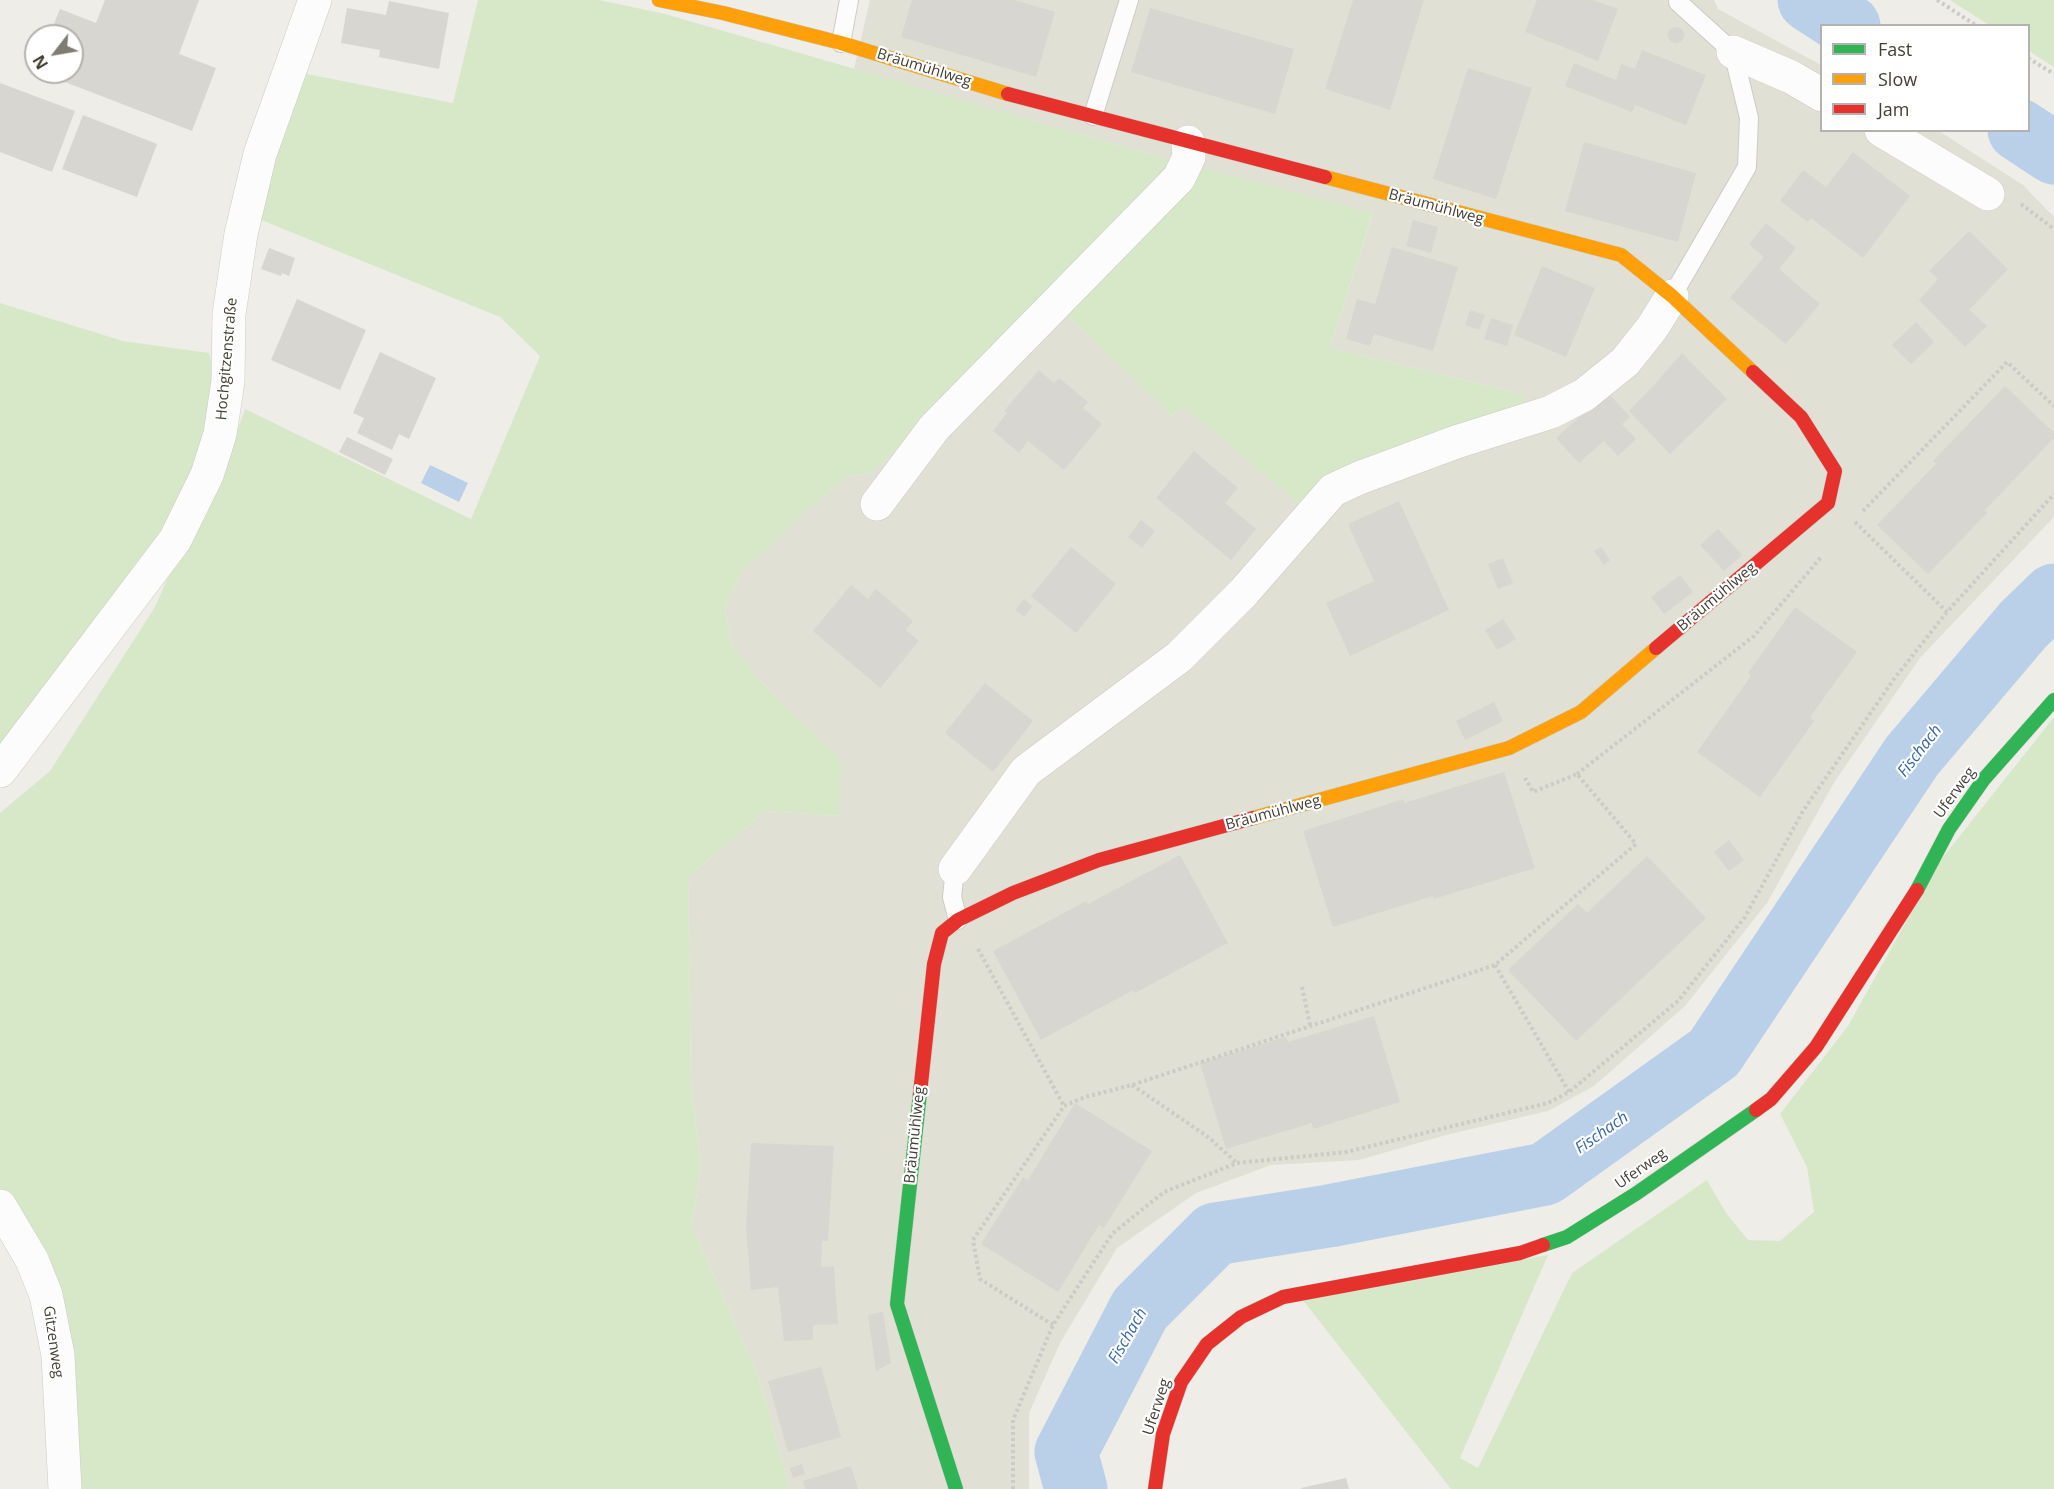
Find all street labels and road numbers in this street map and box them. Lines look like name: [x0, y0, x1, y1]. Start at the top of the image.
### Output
street label: Bräumühlweg: [875, 45, 973, 91]
street label: Bräumühlweg: [1387, 186, 1485, 228]
street label: Hochgitzenstraße: [213, 297, 241, 421]
street label: Bräumühlweg: [1674, 559, 1760, 635]
street label: Uferweg: [1930, 764, 1980, 822]
street label: Bräumühlweg: [1224, 792, 1322, 834]
street label: Bräumühlweg: [901, 1086, 929, 1184]
street label: Uferweg: [1612, 1145, 1670, 1193]
street label: Gitzenweg: [39, 1305, 67, 1379]
street label: Uferweg: [1139, 1376, 1175, 1438]

